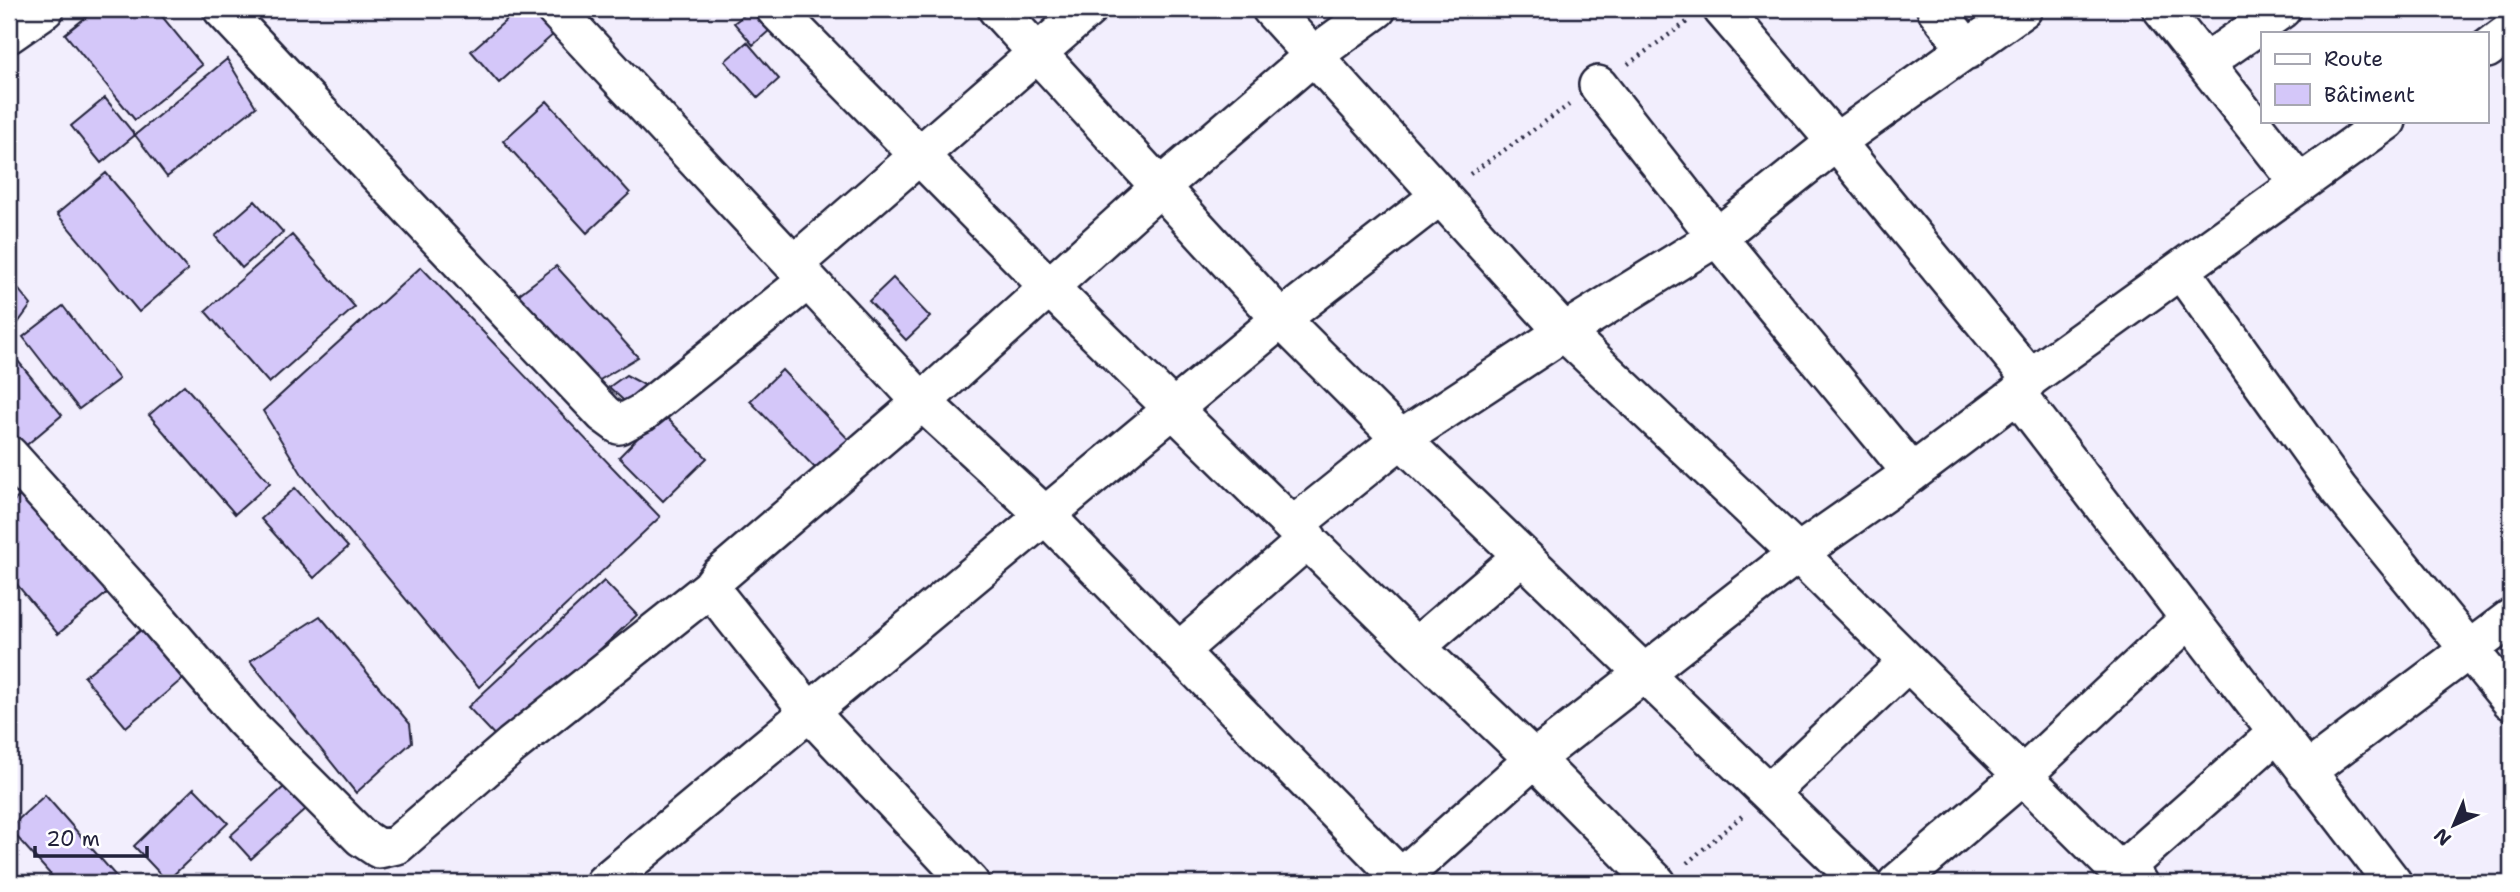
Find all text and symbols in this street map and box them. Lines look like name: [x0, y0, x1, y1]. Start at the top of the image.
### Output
legend: [2261, 32, 2488, 122]
text: Route: [2324, 45, 2383, 73]
text: Bâtiment: [2324, 81, 2415, 109]
north arrow: [2418, 790, 2488, 860]
scale bar: [35, 815, 147, 859]
text: N: [2428, 823, 2457, 851]
text: 20 m: [46, 825, 100, 853]

